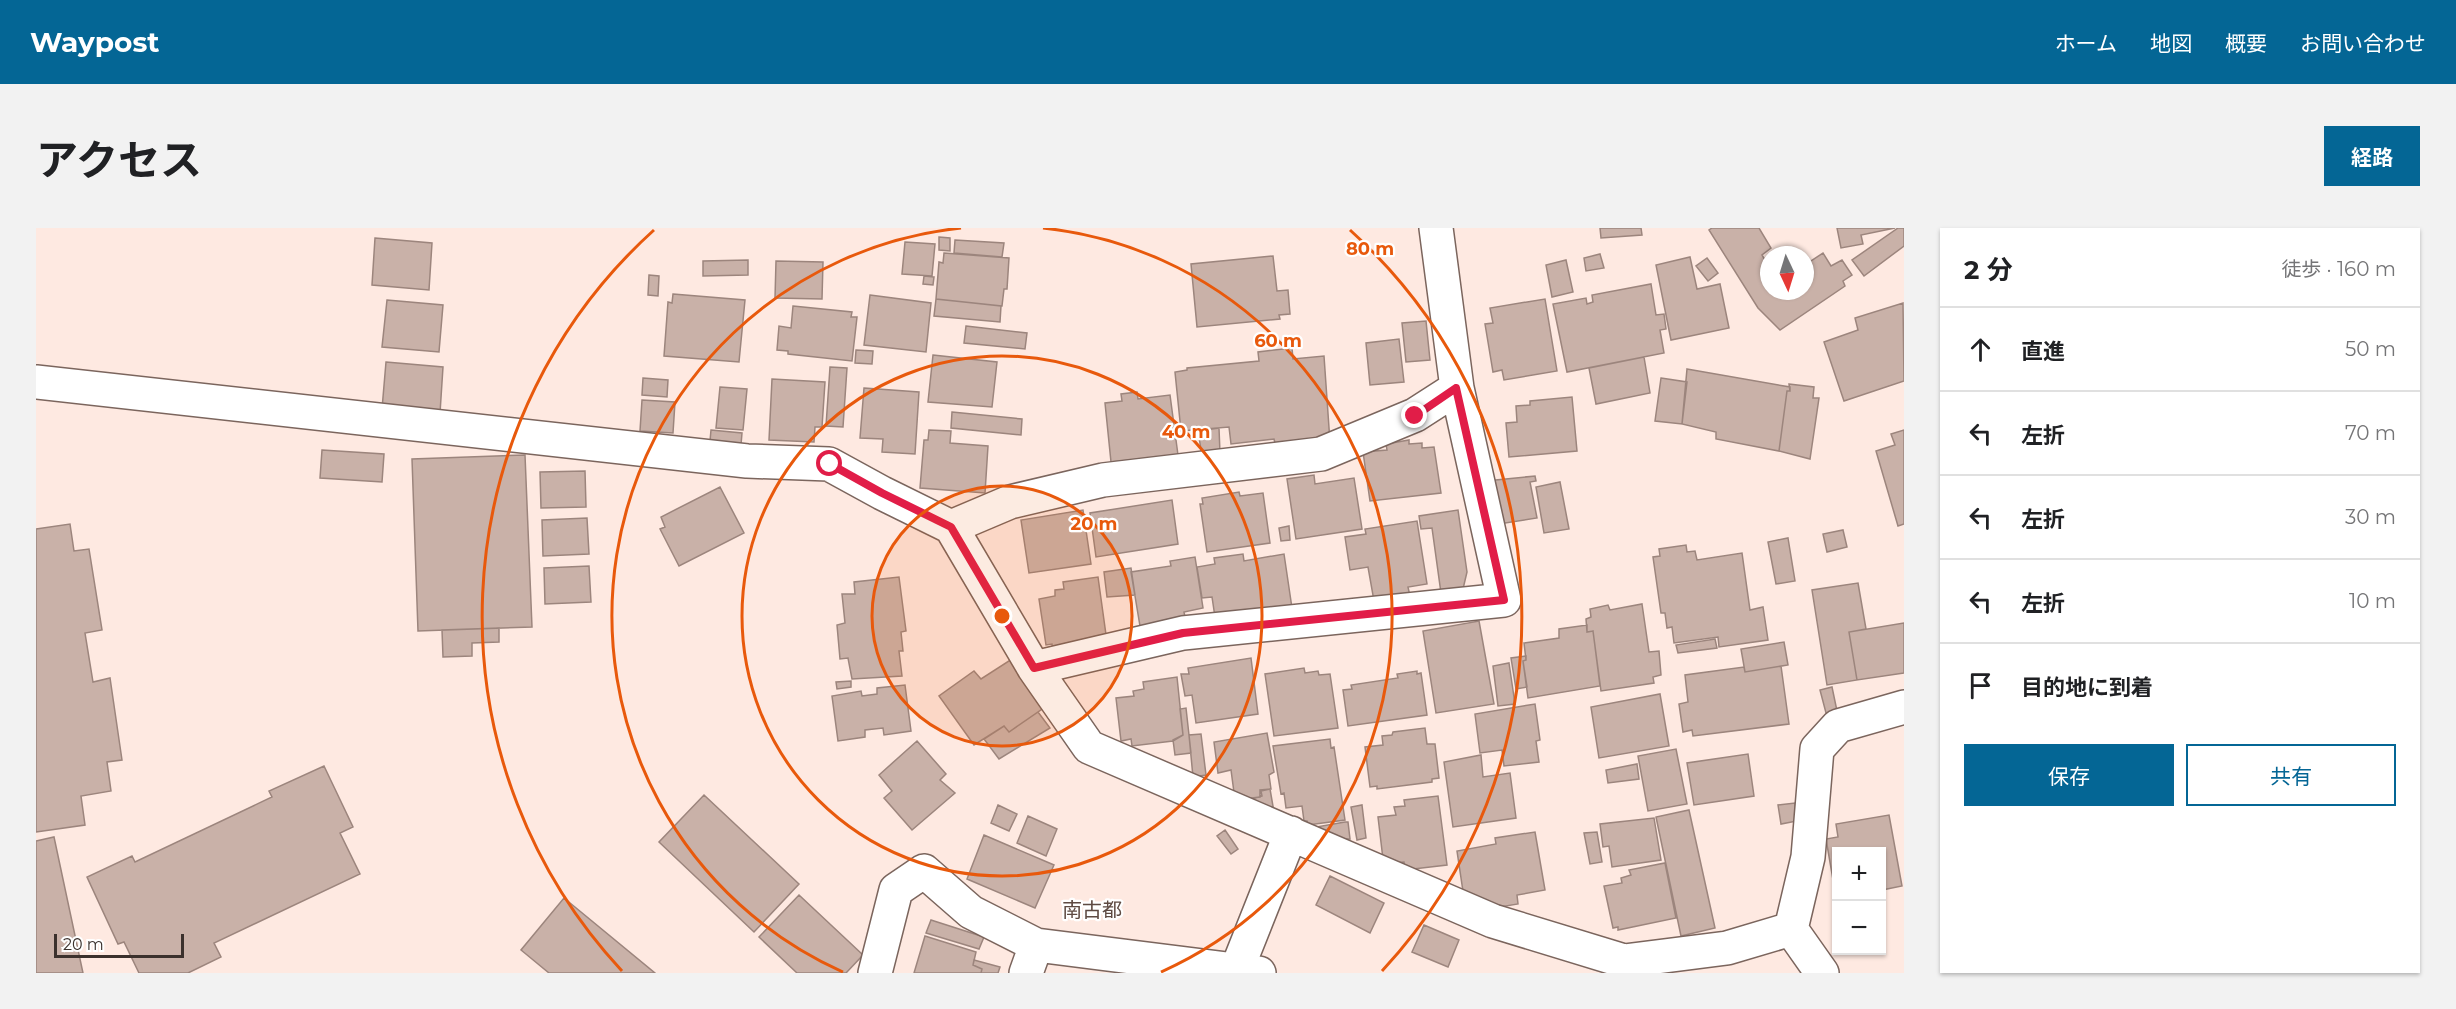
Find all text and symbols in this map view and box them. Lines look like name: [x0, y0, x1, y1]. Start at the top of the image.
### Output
text: Waypost: [30, 25, 160, 59]
text: ホーム: [2055, 31, 2117, 56]
text: 地図: [2150, 31, 2192, 56]
text: 概要: [2225, 31, 2267, 56]
text: お問い合わせ: [2300, 31, 2426, 56]
button: 経路: [2324, 126, 2420, 186]
text: アクセス: [36, 134, 202, 186]
text: 80 m: [1346, 238, 1394, 260]
north arrow: [1760, 246, 1814, 300]
text: 2 分: [1964, 254, 2013, 286]
text: 徒歩 · 160 m: [2281, 257, 2396, 281]
text: 60 m: [1254, 330, 1302, 352]
icon: ahead: [1964, 333, 1997, 366]
text: 50 m: [2345, 337, 2396, 361]
text: 直進: [2021, 338, 2065, 365]
route end: [1401, 402, 1427, 428]
icon: left: [1964, 417, 1997, 450]
text: 40 m: [1162, 421, 1210, 443]
text: 70 m: [2345, 421, 2396, 445]
text: 左折: [2021, 422, 2065, 449]
route start: [816, 450, 842, 476]
icon: left: [1964, 501, 1997, 534]
text: 30 m: [2345, 505, 2396, 529]
text: 左折: [2021, 506, 2065, 533]
text: 20 m: [1071, 513, 1117, 535]
icon: left: [1964, 585, 1997, 618]
text: 10 m: [2349, 589, 2396, 613]
text: 左折: [2021, 590, 2065, 617]
centre of rings: [992, 606, 1012, 626]
icon: arrive: [1964, 669, 1997, 702]
text: 目的地に到着: [2021, 674, 2153, 701]
button: 保存: [1964, 744, 2174, 806]
button: 共有: [2186, 744, 2396, 806]
map controls: [1832, 847, 1886, 955]
button: +: [1832, 847, 1886, 901]
district label: 南古都: [1062, 898, 1122, 922]
button: −: [1832, 901, 1886, 955]
scale bar: [54, 931, 184, 958]
text: 20 m: [63, 935, 104, 954]

